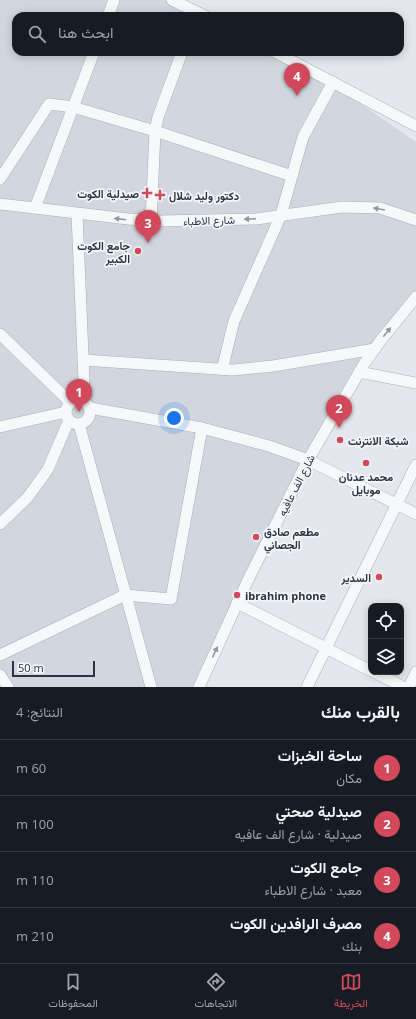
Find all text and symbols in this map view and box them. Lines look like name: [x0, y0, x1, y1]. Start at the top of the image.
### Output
search box: [12, 12, 404, 56]
text: ابحث هنا: [58, 22, 113, 42]
icon: search: [26, 23, 48, 45]
pin: 4: [284, 63, 310, 96]
place label: صيدلية الكوت: [77, 186, 139, 201]
marker: صيدلية الكوت: [142, 188, 152, 198]
place label: دكتور وليد شلال: [169, 188, 240, 203]
marker: دكتور وليد شلال: [154, 189, 166, 201]
one-way arrow: [373, 206, 385, 212]
pin: 3: [135, 210, 161, 243]
street label: شارع الاطباء: [183, 212, 236, 229]
one-way arrow: [114, 215, 126, 222]
one-way arrow: [243, 216, 256, 222]
place label: جامع الكوت الكبير: [77, 238, 131, 266]
marker: جامع الكوت الكبير: [133, 246, 143, 256]
one-way arrow: [383, 327, 392, 338]
pin: 1: [66, 379, 92, 412]
pin: 2: [326, 395, 352, 428]
your location: [164, 408, 184, 428]
place label: شبكة الانترنت: [348, 433, 409, 448]
marker: شبكة الانترنت: [335, 435, 345, 445]
street label: شارع الف عافيه: [274, 451, 319, 519]
marker: محمد عدنان موبايل: [361, 458, 371, 468]
place label: محمد عدنان موبايل: [339, 469, 393, 497]
place label: مطعم صادق الجصاني: [264, 524, 319, 554]
marker: مطعم صادق الجصاني: [251, 532, 261, 542]
place label: السدير: [340, 570, 371, 585]
marker: السدير: [374, 572, 384, 582]
place label: ibrahim phone: [245, 588, 326, 603]
marker: ibrahim phone: [232, 590, 242, 600]
map controls: [368, 603, 404, 675]
button: locate: [368, 603, 404, 639]
button: layers: [368, 639, 404, 675]
one-way arrow: [212, 646, 218, 657]
scale bar: [12, 659, 95, 678]
text: 50 m: [18, 660, 44, 675]
text: بالقرب منك: [321, 700, 400, 723]
text: النتائج: 4: [16, 703, 63, 721]
text: ساحة الخبزات: [278, 745, 362, 765]
text: 60 m: [16, 759, 46, 777]
text: 1: [383, 759, 391, 777]
text: مكان: [336, 769, 362, 787]
text: صيدلية صحتي: [276, 801, 362, 821]
text: 100 m: [16, 815, 54, 833]
text: 2: [383, 815, 391, 833]
text: صيدلية · شارع الف عافيه: [235, 825, 362, 843]
text: جامع الكوت: [290, 857, 362, 877]
text: 110 m: [16, 871, 54, 889]
text: 3: [383, 871, 391, 889]
text: معبد · شارع الاطباء: [264, 881, 362, 899]
text: مصرف الرافدين الكوت: [230, 913, 362, 933]
text: 210 m: [16, 927, 54, 945]
text: 4: [383, 927, 391, 945]
text: بنك: [342, 937, 362, 955]
tab: المحفوظات: [48, 971, 98, 1013]
tab: الاتجاهات: [194, 971, 237, 1013]
tab: الخريطة: [334, 971, 368, 1013]

